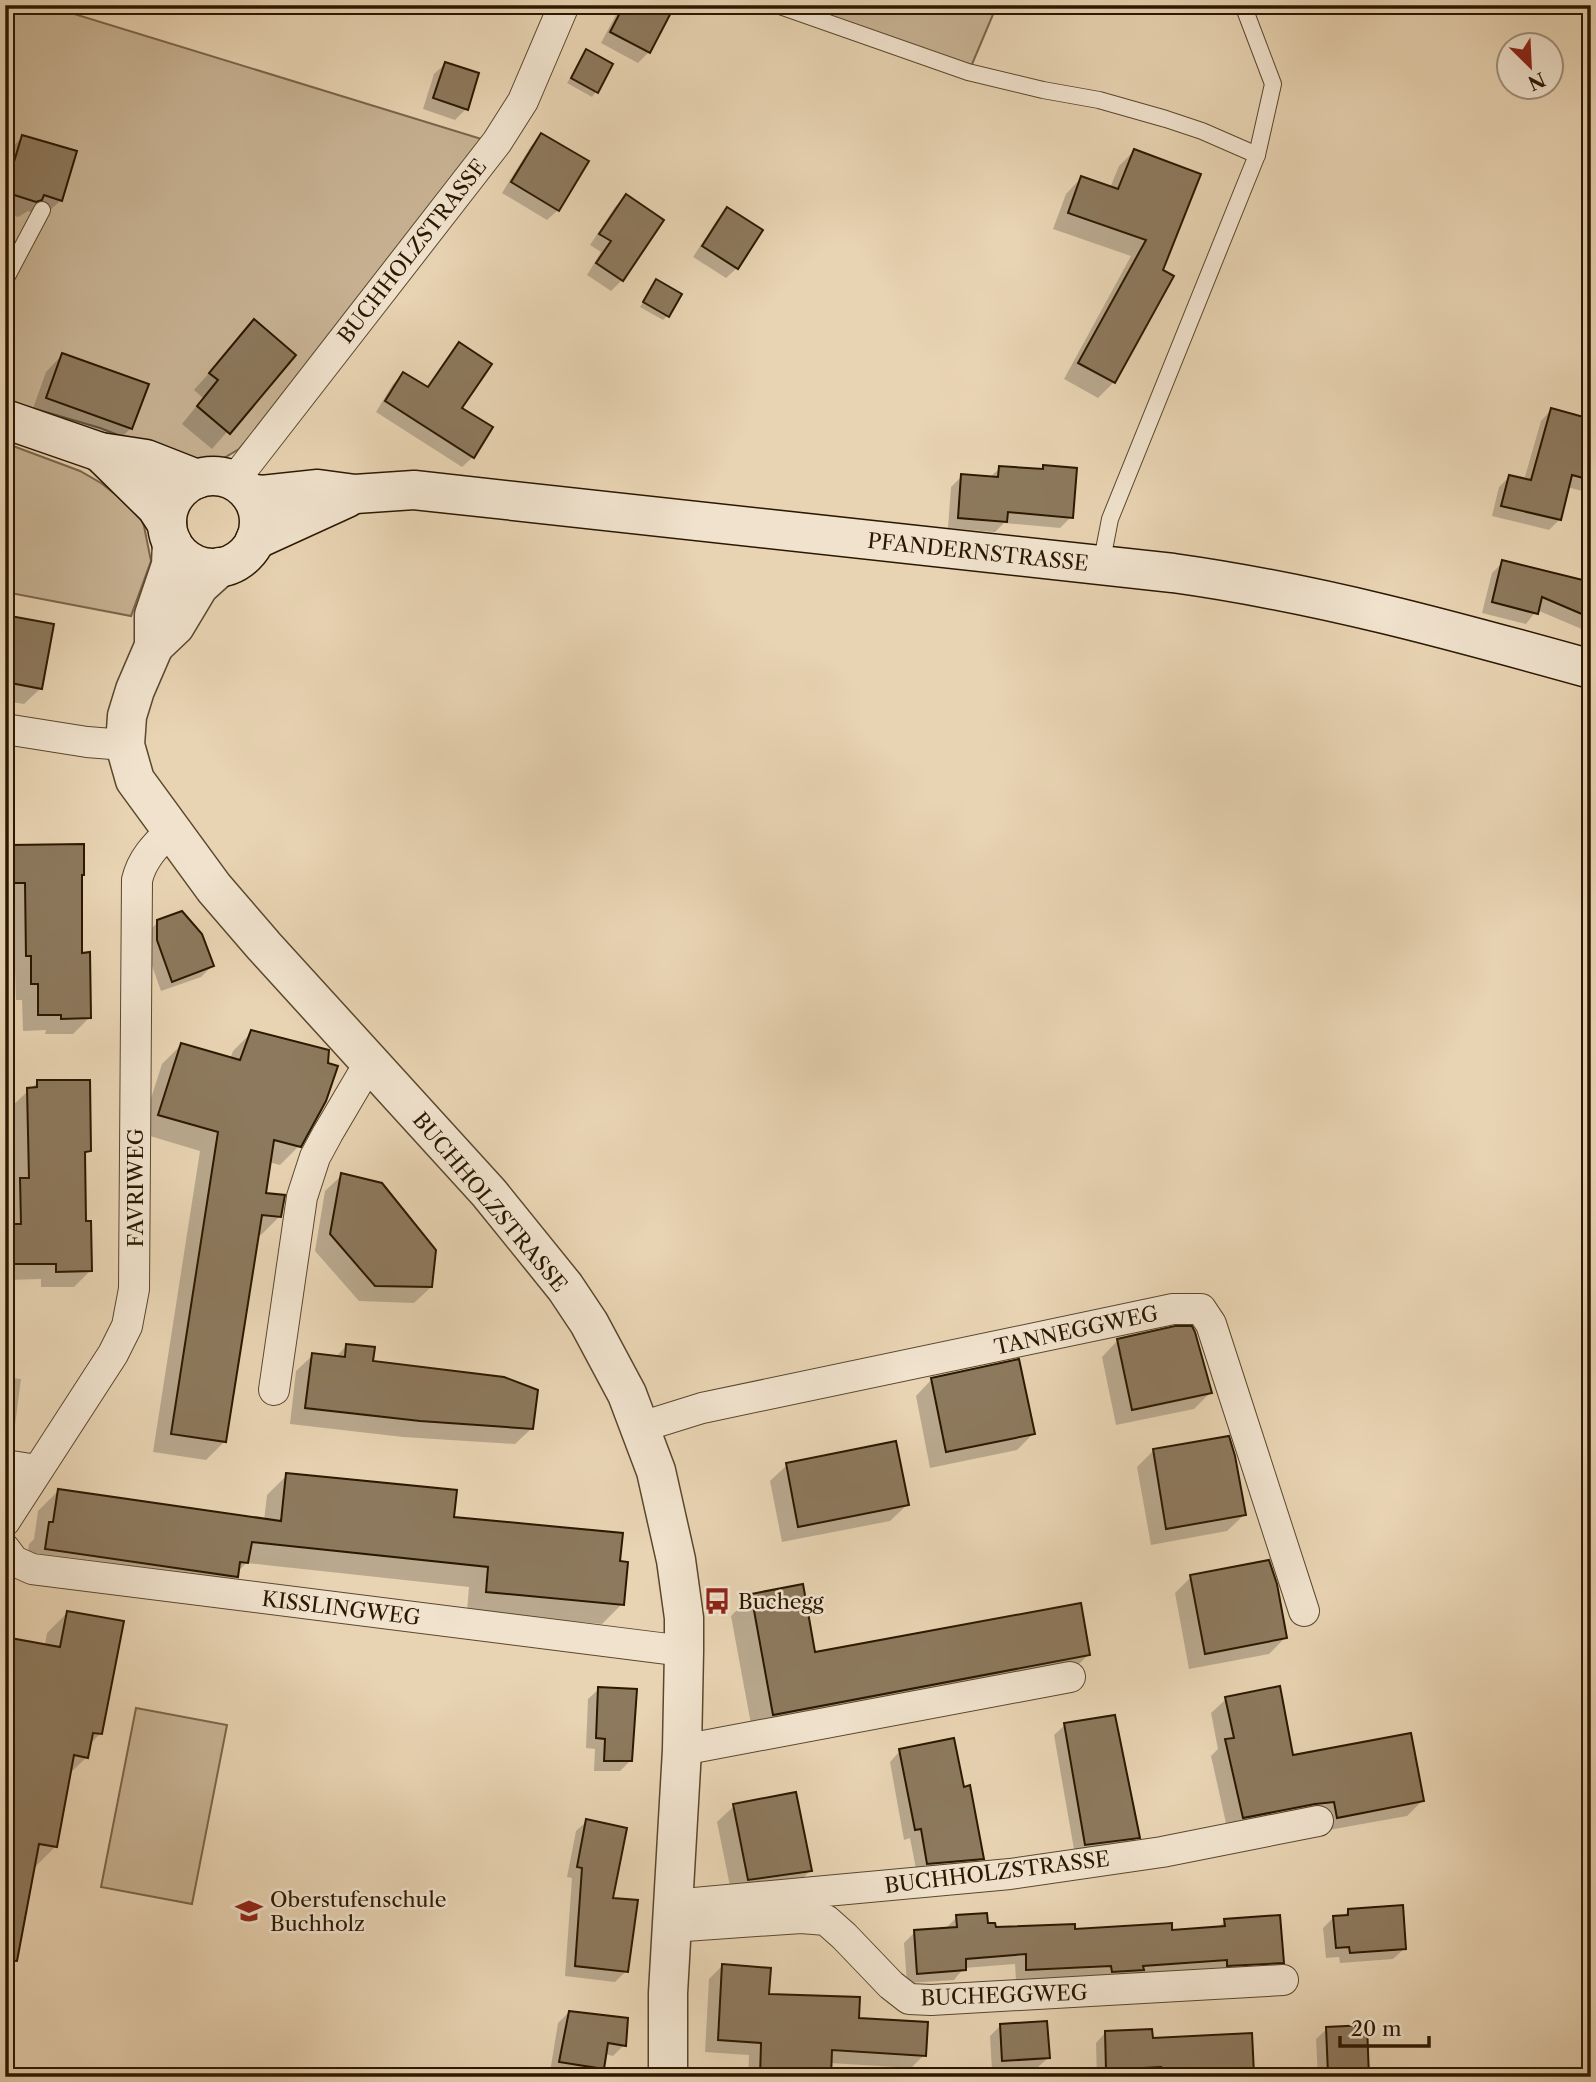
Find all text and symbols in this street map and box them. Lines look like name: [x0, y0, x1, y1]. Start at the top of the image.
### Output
north arrow: [1494, 32, 1564, 102]
text: N: [1524, 67, 1549, 95]
street label: BUCHHOLZSTRASSE: [332, 154, 492, 348]
street label: PFANDERNSTRASSE: [866, 528, 1090, 576]
street label: BUCHHOLZSTRASSE: [408, 1107, 572, 1297]
street label: FAVRIWEG: [123, 1128, 148, 1248]
street label: TANNEGGWEG: [992, 1300, 1160, 1360]
street label: KISSLINGWEG: [260, 1586, 422, 1630]
bus stop icon: Buchegg: [702, 1586, 732, 1616]
place label: Buchegg: [738, 1589, 825, 1614]
street label: BUCHHOLZSTRASSE: [883, 1846, 1111, 1898]
place label: Oberstufenschule Buchholz: [270, 1887, 447, 1936]
school or university icon: Oberstufenschule Buchholz: [234, 1896, 264, 1926]
street label: BUCHEGGWEG: [920, 1980, 1088, 2010]
scale bar: [1340, 2005, 1430, 2049]
text: 20 m: [1351, 2016, 1402, 2041]

